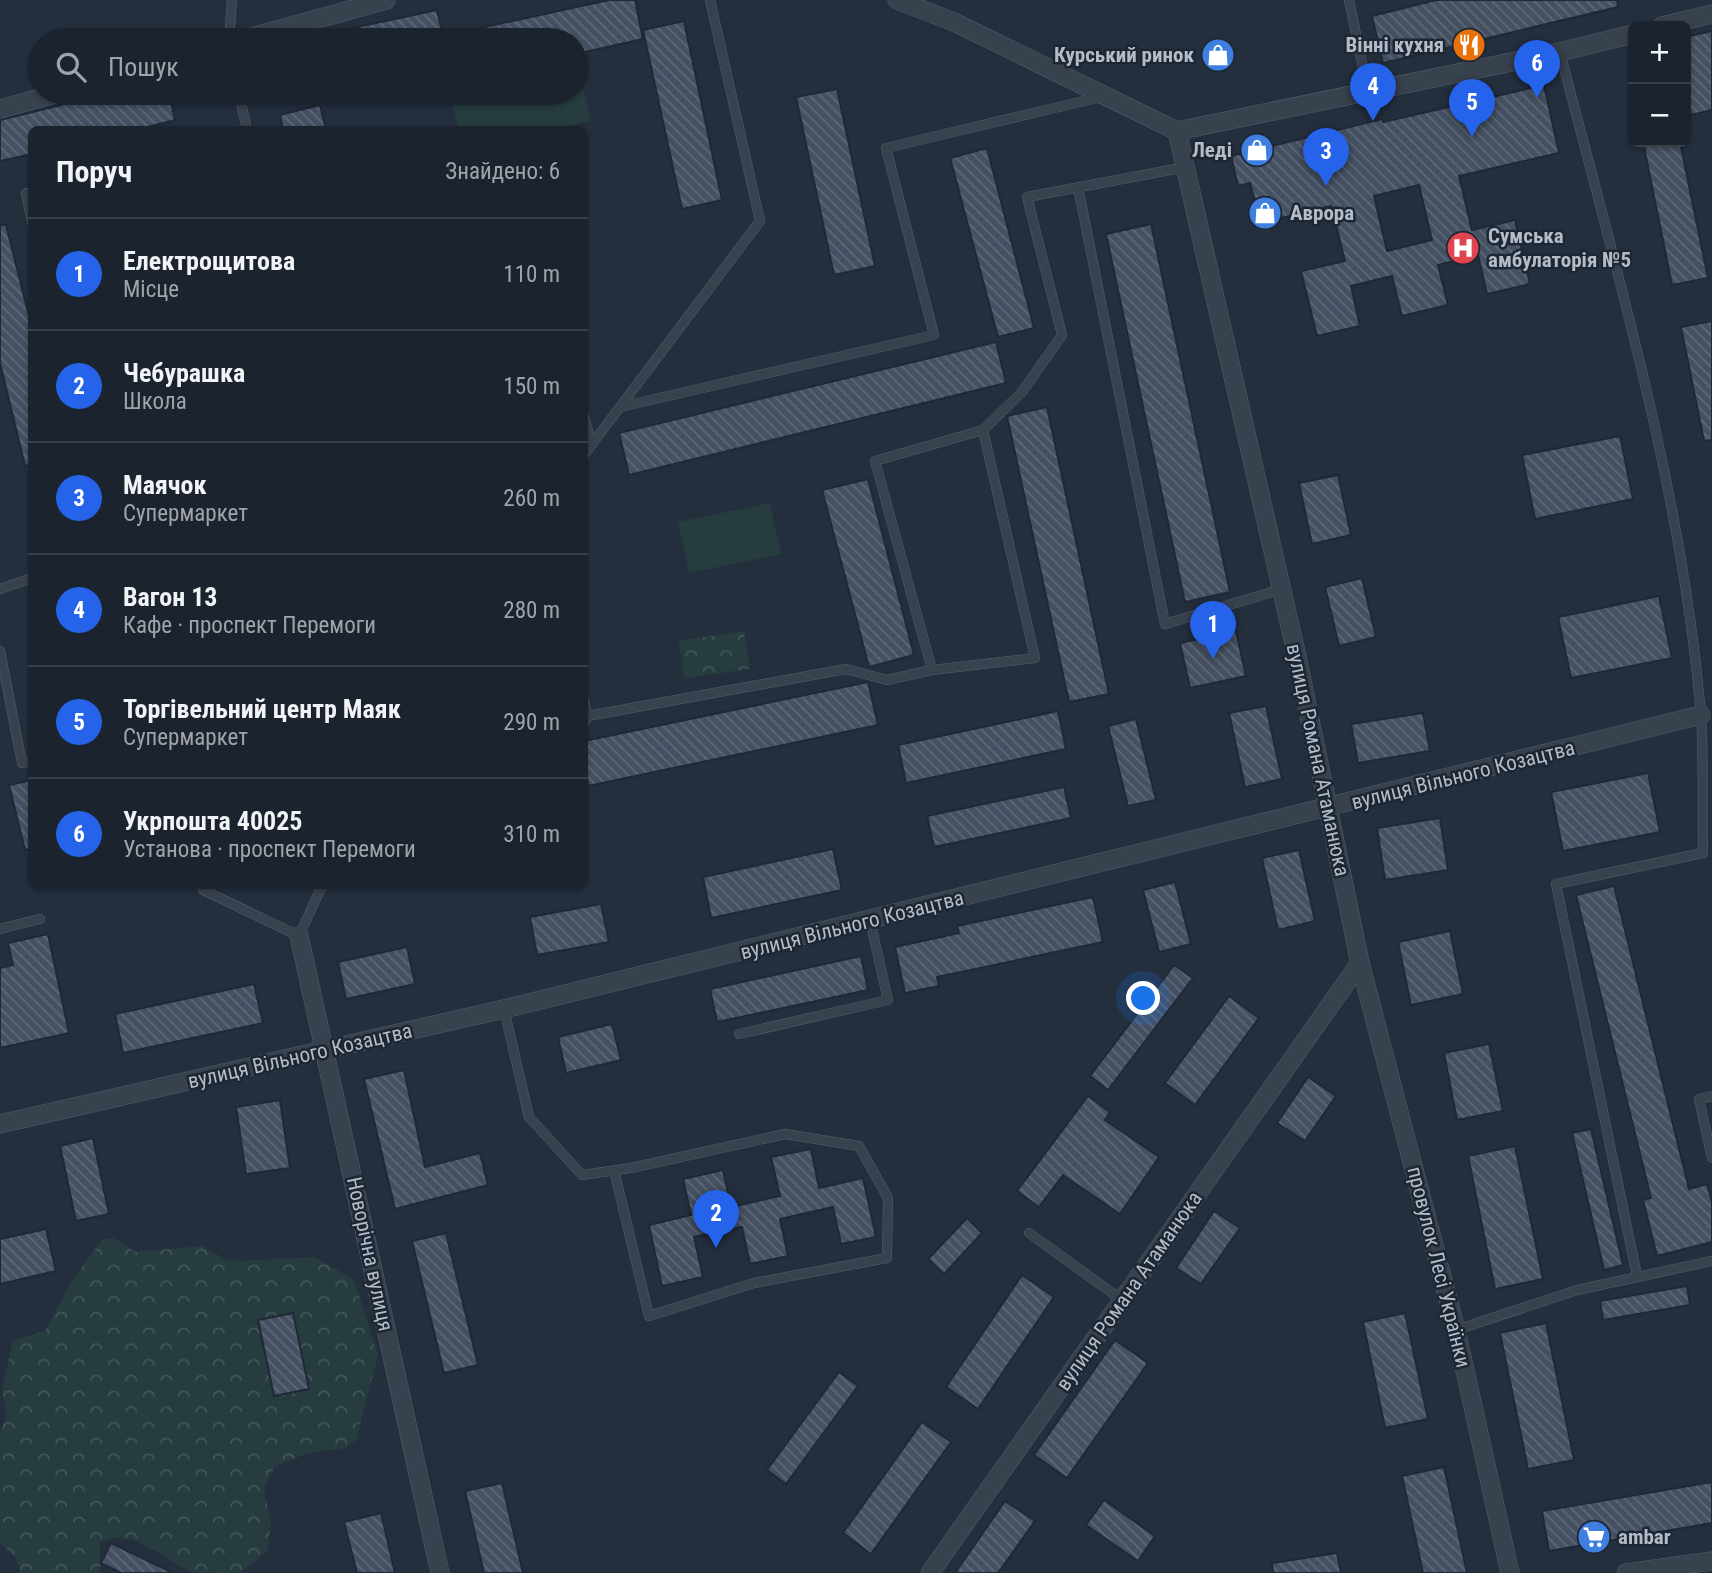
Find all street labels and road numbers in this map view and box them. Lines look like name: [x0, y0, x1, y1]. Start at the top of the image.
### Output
street label: вулиця Романа Атаманюка: [1282, 642, 1354, 878]
street label: вулиця Вільного Козацтва: [1349, 736, 1577, 814]
street label: вулиця Вільного Козацтва: [738, 886, 966, 964]
street label: вулиця Вільного Козацтва: [186, 1019, 414, 1093]
street label: провулок Лесі Українки: [1402, 1164, 1476, 1370]
street label: Новорічна вулиця: [342, 1175, 398, 1333]
street label: вулиця Романа Атаманюка: [1051, 1187, 1207, 1395]

